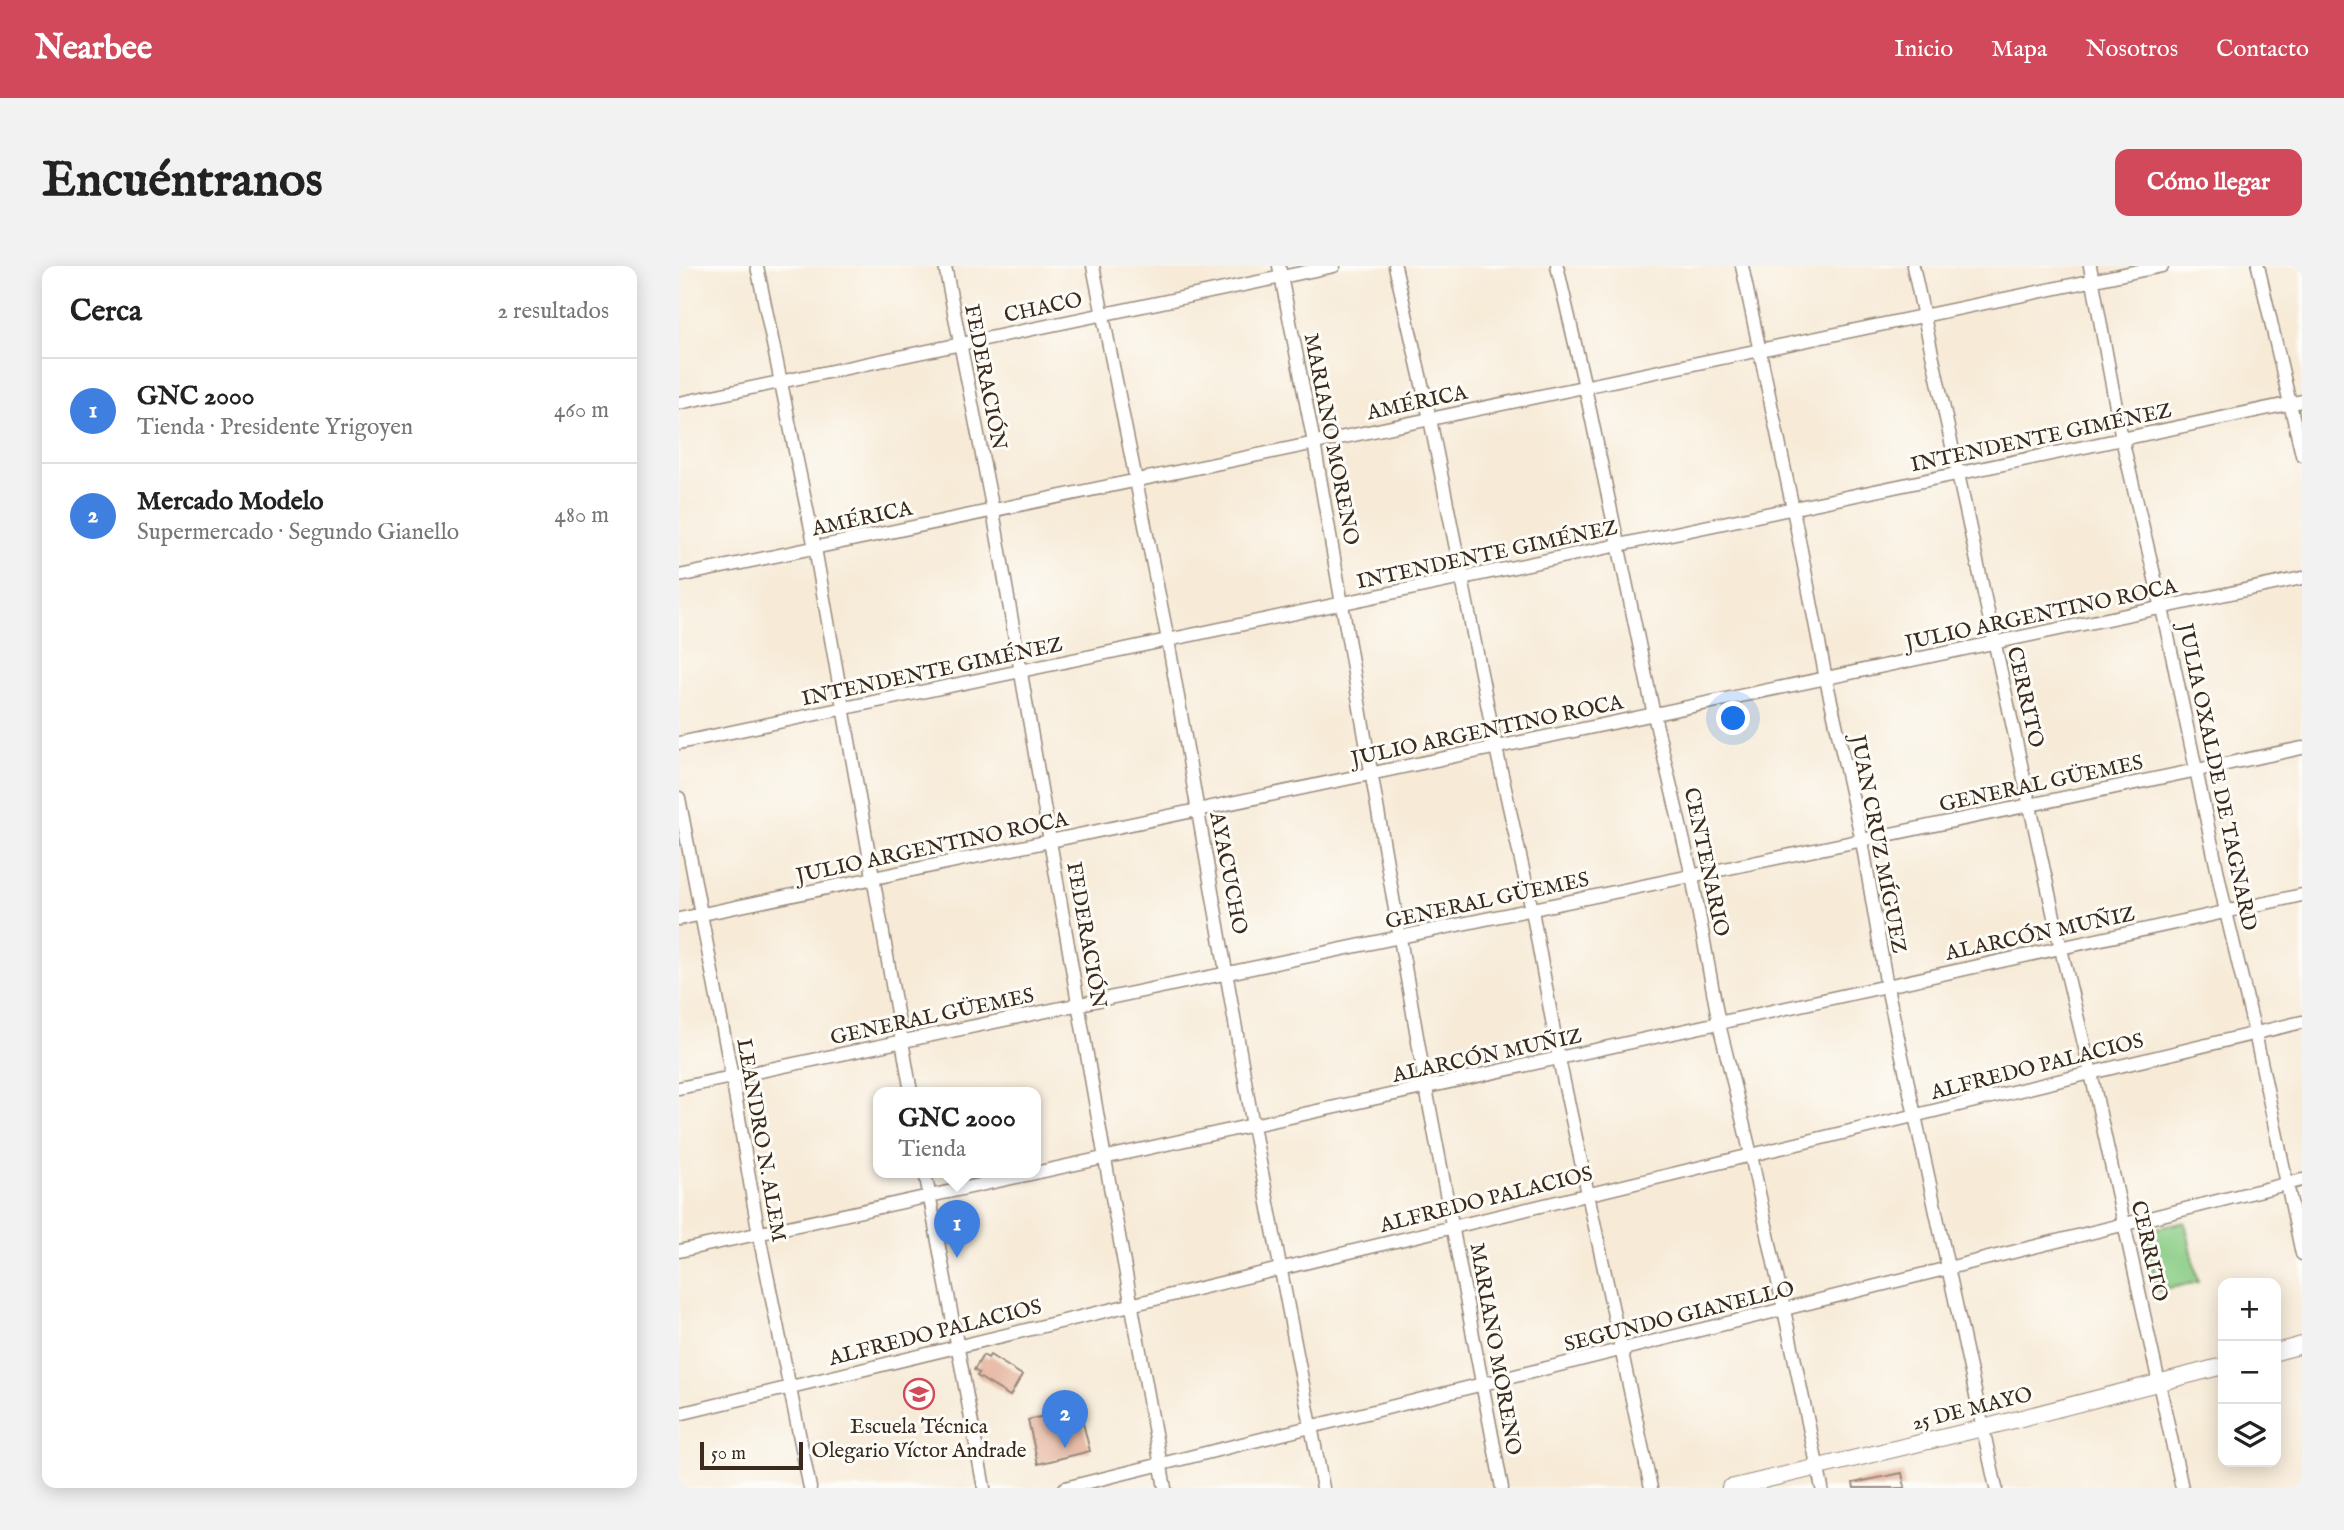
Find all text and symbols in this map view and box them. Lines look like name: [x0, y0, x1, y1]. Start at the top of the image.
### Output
text: Nearbee: [35, 28, 152, 70]
text: Inicio: [1894, 34, 1953, 65]
text: Mapa: [1991, 34, 2047, 65]
text: Nosotros: [2085, 34, 2178, 65]
text: Contacto: [2216, 34, 2309, 65]
button: Cómo llegar: [2115, 149, 2302, 216]
text: Encuéntranos: [42, 151, 323, 213]
street label: CHACO: [1002, 287, 1085, 330]
text: Cerca: [70, 293, 142, 331]
text: 2 resultados: [497, 297, 609, 326]
street label: FEDERACIÓN: [957, 302, 1013, 452]
street label: MARIANO MORENO: [1297, 331, 1364, 548]
street label: AMÉRICA: [1363, 378, 1471, 428]
text: GNC 2000: [137, 380, 255, 413]
text: 1: [89, 396, 97, 425]
text: 460 m: [554, 396, 609, 425]
street label: INTENDENTE GIMÉNEZ: [1908, 397, 2175, 479]
text: Tienda · Presidente Yrigoyen: [137, 413, 413, 442]
text: Mercado Modelo: [137, 485, 324, 518]
street label: AMÉRICA: [808, 494, 916, 544]
text: 2: [88, 501, 98, 530]
text: 480 m: [555, 501, 609, 530]
street label: INTENDENTE GIMÉNEZ: [1354, 514, 1621, 596]
text: Supermercado · Segundo Gianello: [137, 518, 459, 547]
street label: JULIO ARGENTINO ROCA: [1901, 573, 2181, 658]
street label: JULIA OXALDE DE TAGNARD: [2170, 619, 2262, 933]
street label: INTENDENTE GIMÉNEZ: [799, 631, 1066, 713]
street label: CERRITO: [2000, 644, 2049, 751]
street label: JULIO ARGENTINO ROCA: [1347, 689, 1627, 774]
your location: [1716, 701, 1750, 735]
street label: JUAN CRUZ MÍGUEZ: [1843, 731, 1913, 956]
street label: GENERAL GÜEMES: [1937, 750, 2146, 819]
street label: CENTENARIO: [1677, 785, 1734, 939]
street label: JULIO ARGENTINO ROCA: [792, 806, 1072, 891]
street label: AYACUCHO: [1202, 809, 1253, 937]
street label: FEDERACIÓN: [1059, 860, 1113, 1010]
street label: GENERAL GÜEMES: [1383, 867, 1592, 936]
street label: ALARCÓN MUÑIZ: [1942, 900, 2138, 968]
street label: GENERAL GÜEMES: [828, 983, 1037, 1052]
street label: ALARCÓN MUÑIZ: [1389, 1022, 1585, 1090]
street label: ALFREDO PALACIOS: [1927, 1028, 2147, 1107]
street label: LEANDRO N. ALEM: [729, 1036, 792, 1244]
popup: [873, 1087, 1041, 1178]
text: GNC 2000: [898, 1102, 1016, 1135]
text: Tienda: [898, 1135, 966, 1164]
street label: ALFREDO PALACIOS: [1376, 1161, 1596, 1240]
street label: CERRITO: [2124, 1198, 2173, 1305]
pin: 1: [934, 1200, 980, 1258]
street label: MARIANO MORENO: [1463, 1241, 1527, 1458]
street label: SEGUNDO GIANELLO: [1561, 1276, 1797, 1359]
map controls: [2218, 1278, 2281, 1467]
button: +: [2218, 1278, 2281, 1341]
street label: ALFREDO PALACIOS: [825, 1294, 1045, 1373]
button: −: [2218, 1341, 2281, 1404]
school or university icon: Escuela Técnica Olegario Víctor Andrade: [902, 1377, 936, 1411]
street label: 25 DE MAYO: [1909, 1381, 2035, 1437]
pin: 2: [1042, 1390, 1088, 1448]
button: layers: [2218, 1404, 2281, 1467]
place label: Escuela Técnica Olegario Víctor Andrade: [812, 1414, 1027, 1465]
scale bar: [700, 1439, 803, 1471]
text: 50 m: [711, 1442, 746, 1466]

